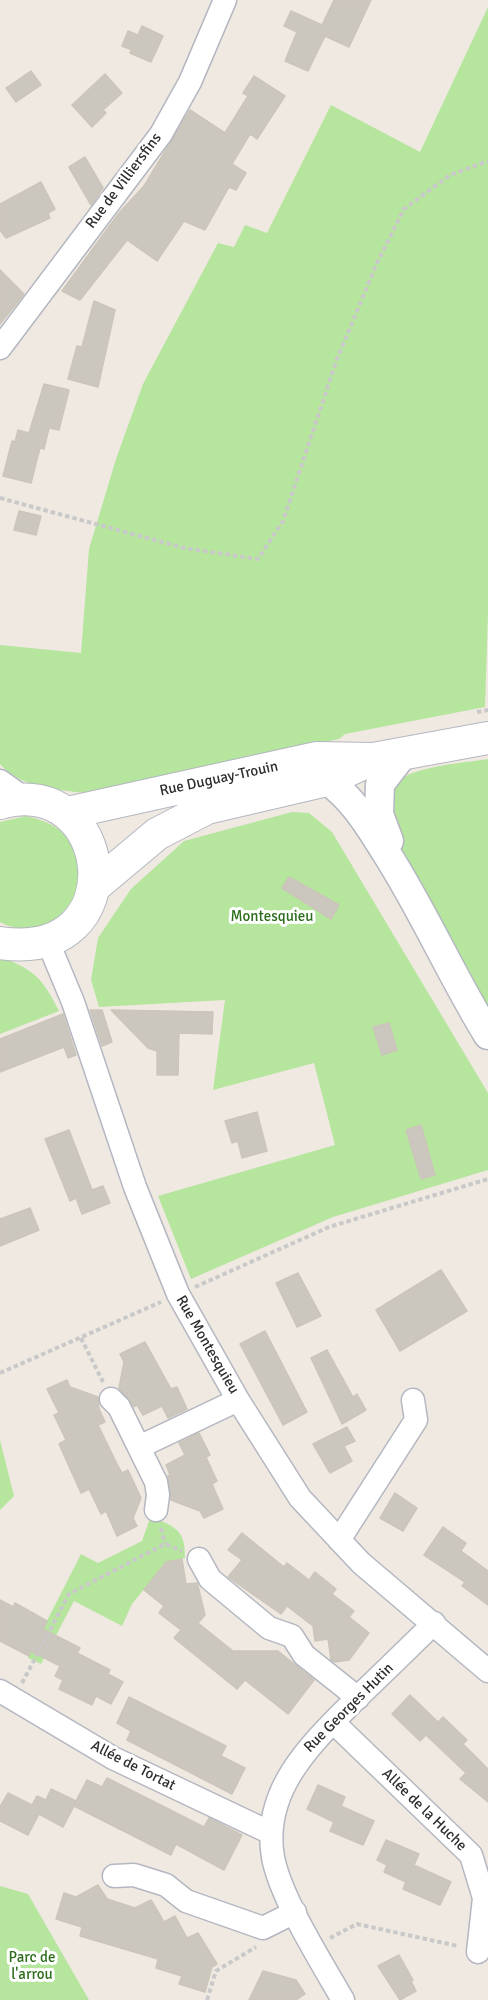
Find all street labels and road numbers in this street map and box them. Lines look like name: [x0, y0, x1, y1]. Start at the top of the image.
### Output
street label: Rue de Villiersfins: [82, 130, 166, 232]
street label: Rue Duguay-Trouin: [158, 758, 280, 800]
street label: Rue Montesquieu: [172, 1293, 242, 1397]
street label: Rue Georges Hutin: [300, 1659, 398, 1757]
street label: Allée de Tortat: [88, 1737, 178, 1795]
street label: Allée de la Huche: [378, 1765, 470, 1855]

